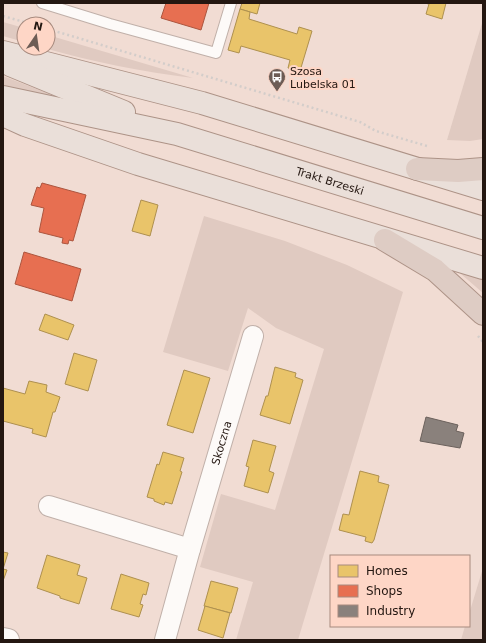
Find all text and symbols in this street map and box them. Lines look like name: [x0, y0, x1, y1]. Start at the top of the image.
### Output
north arrow: [16, 16, 56, 56]
text: N: [32, 19, 44, 34]
place label: Szosa Lubelska 01: [290, 65, 356, 91]
bus stop icon: Szosa Lubelska 01: [267, 67, 287, 92]
street label: Trakt Brzeski: [294, 164, 366, 198]
street label: Skoczna: [209, 419, 234, 466]
legend: [330, 555, 470, 627]
text: Homes: [366, 564, 408, 578]
text: Shops: [366, 584, 402, 598]
text: Industry: [366, 604, 415, 618]

